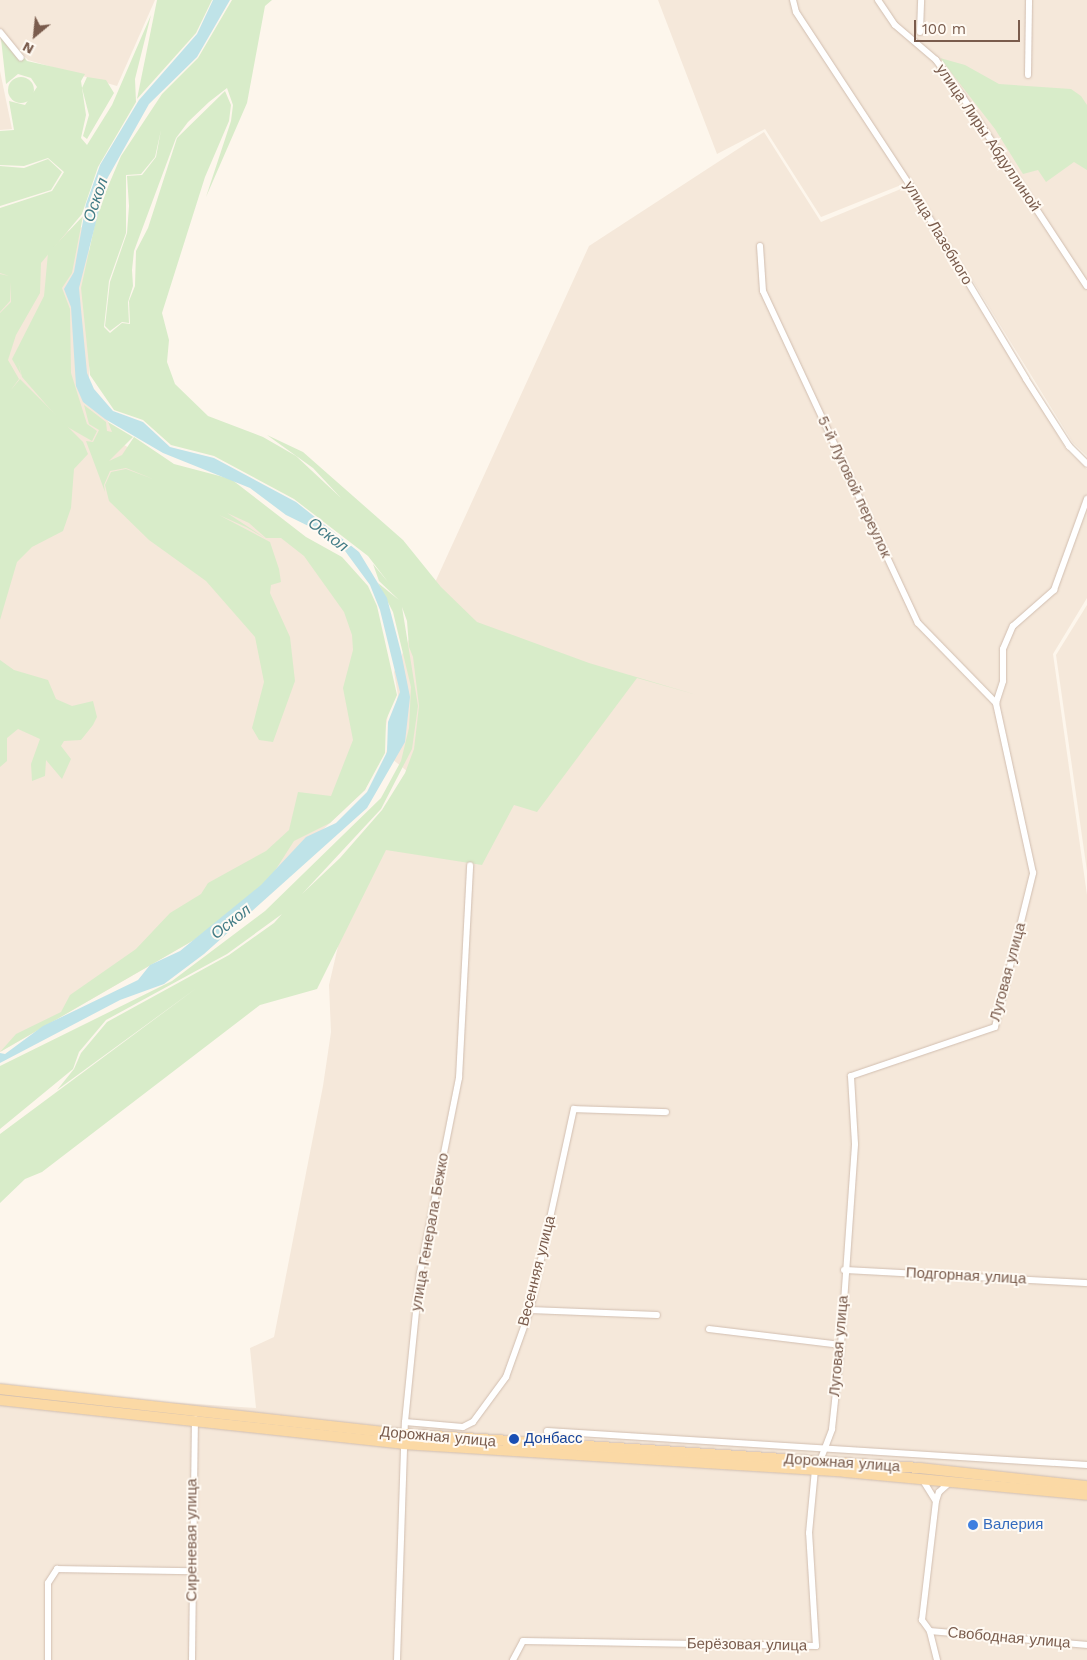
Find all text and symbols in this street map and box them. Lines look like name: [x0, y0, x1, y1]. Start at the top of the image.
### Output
north arrow: [10, 10, 60, 60]
scale bar: [917, 10, 1023, 42]
text: 100 m: [922, 20, 966, 38]
text: N: [20, 39, 36, 58]
street label: улица Лиры Абдуллиной: [932, 61, 1044, 215]
water label: Оскол: [80, 175, 112, 225]
street label: улица Лазебного: [900, 178, 976, 288]
street label: 5-й Луговой переулок: [813, 413, 895, 561]
water label: Оскол: [304, 514, 352, 556]
water label: Оскол: [207, 900, 255, 944]
street label: Луговая улица: [986, 921, 1030, 1023]
street label: улица Генерала Бежко: [407, 1151, 453, 1313]
street label: Весенняя улица: [515, 1214, 559, 1328]
street label: Подгорная улица: [905, 1264, 1027, 1288]
street label: Луговая улица: [826, 1295, 852, 1397]
street label: Дорожная улица: [379, 1423, 497, 1451]
place label: Донбасс: [524, 1430, 583, 1448]
marker: Донбасс: [508, 1433, 520, 1445]
street label: Дорожная улица: [783, 1450, 901, 1476]
street label: Сиреневая улица: [183, 1478, 201, 1602]
place label: Валерия: [983, 1516, 1043, 1534]
marker: Валерия: [967, 1519, 979, 1531]
street label: Свободная улица: [947, 1624, 1071, 1652]
street label: Берёзовая улица: [687, 1635, 807, 1655]

